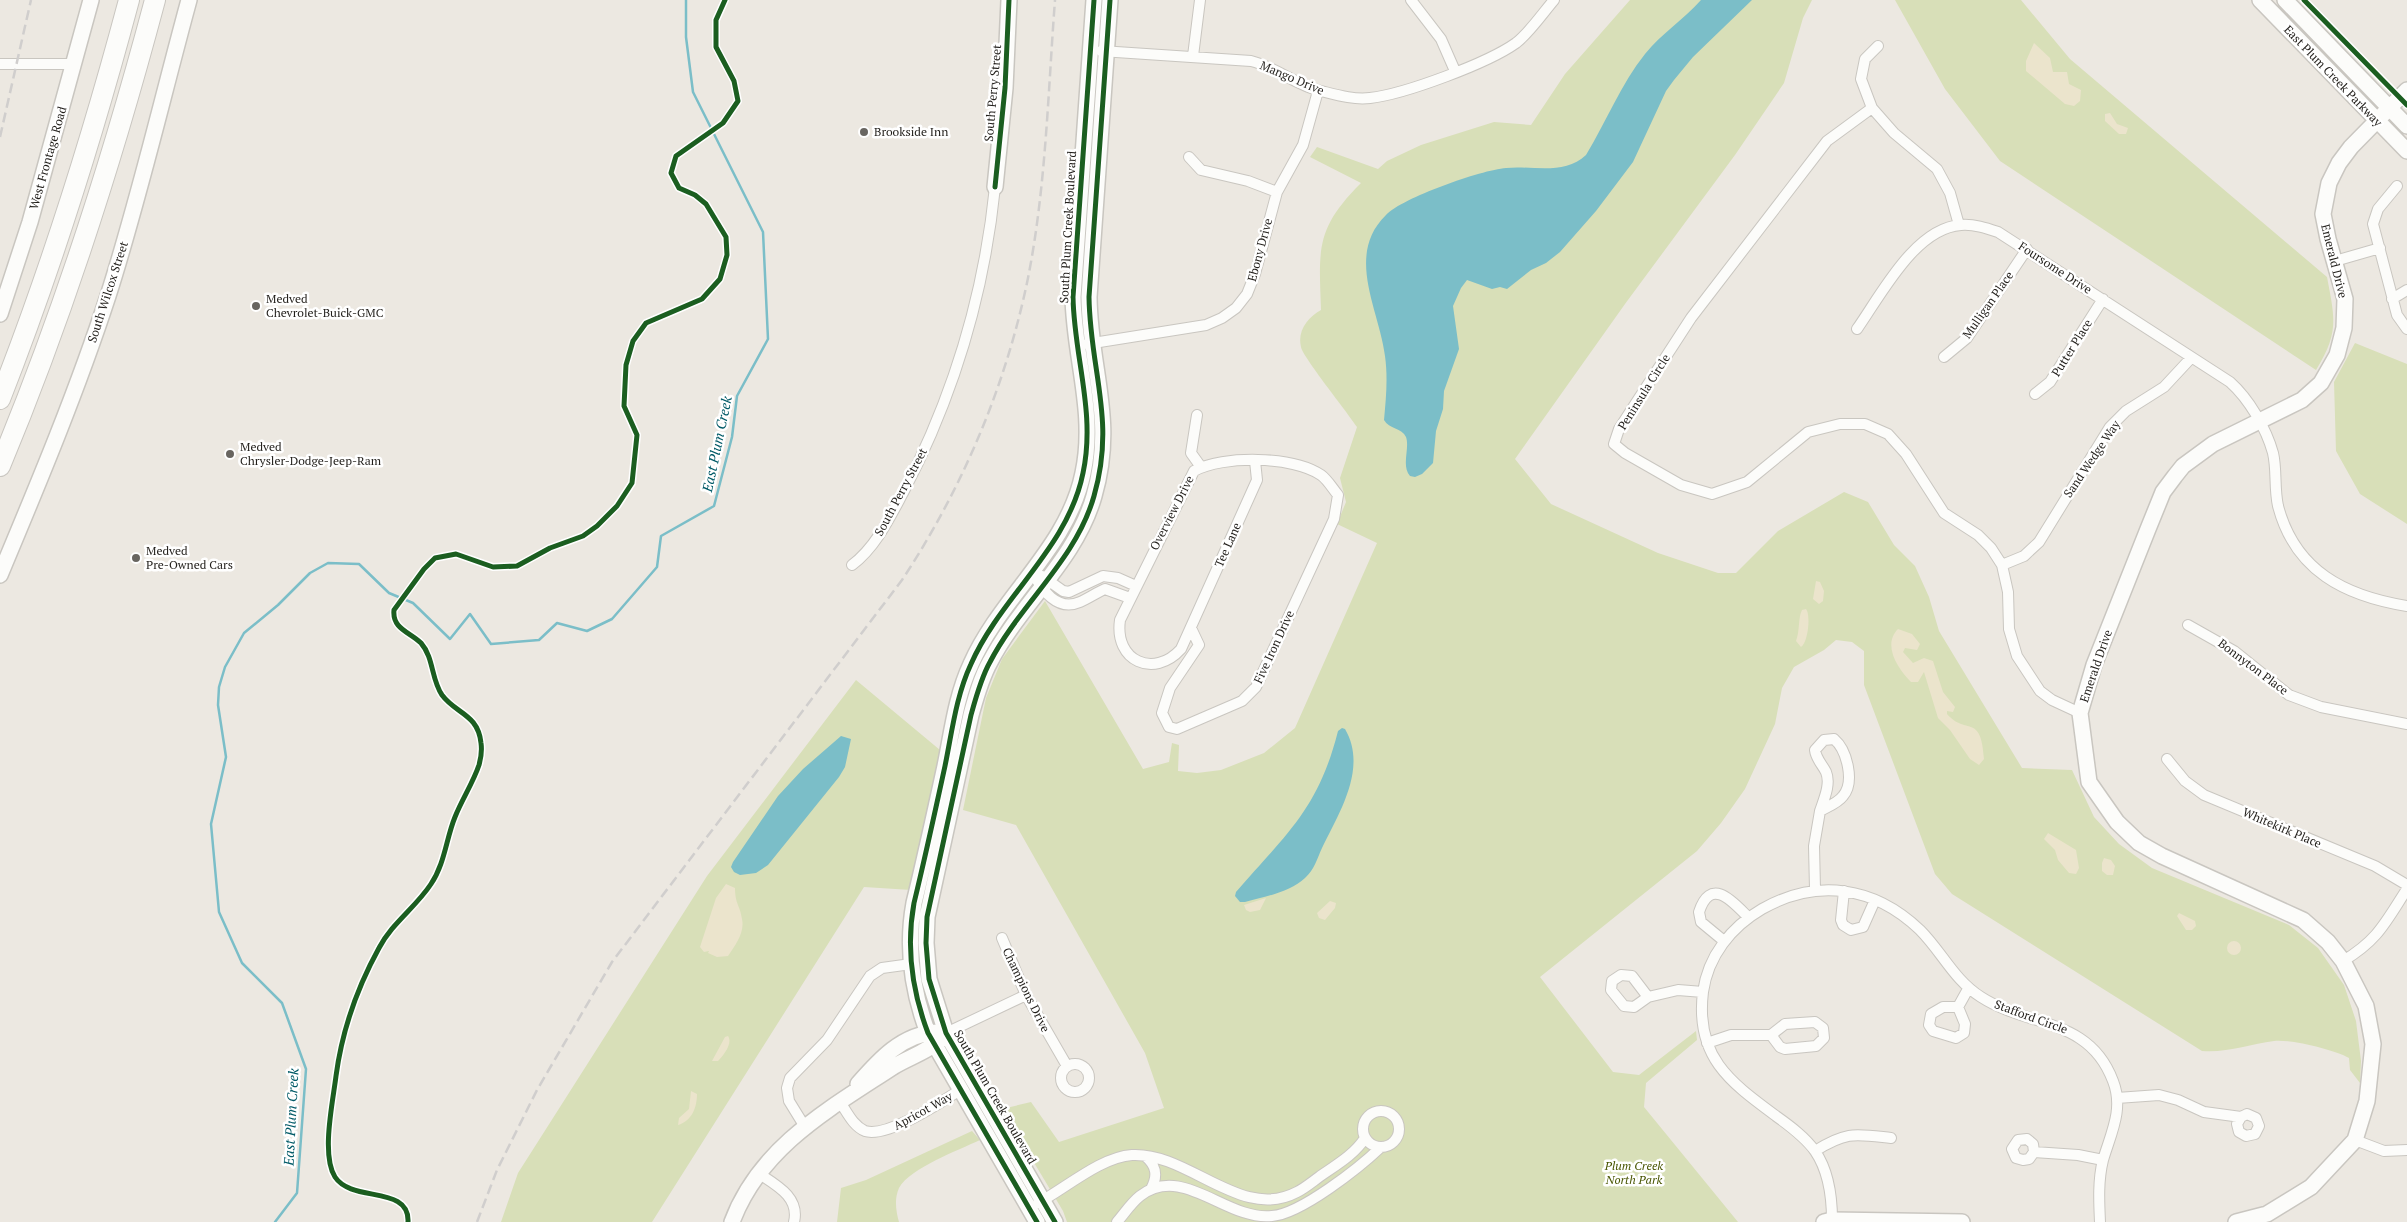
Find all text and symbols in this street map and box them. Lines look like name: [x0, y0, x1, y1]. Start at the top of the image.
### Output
street label: East Plum Creek Parkway: [2281, 22, 2386, 130]
street label: South Perry Street: [981, 43, 1004, 142]
street label: Mango Drive: [1258, 57, 1326, 98]
street label: West Frontage Road: [26, 104, 69, 211]
place label: Brookside Inn: [874, 124, 948, 139]
marker: Brookside Inn: [858, 126, 870, 138]
street label: South Plum Creek Boulevard: [1056, 150, 1079, 304]
street label: Ebony Drive: [1244, 217, 1275, 283]
street label: Emerald Drive: [2318, 222, 2351, 299]
street label: Foursome Drive: [2016, 238, 2095, 297]
street label: South Wilcox Street: [84, 239, 131, 344]
street label: Mulligan Place: [1959, 268, 2016, 341]
place label: Medved Chevrolet-Buick-GMC: [266, 291, 384, 320]
marker: Medved Chevrolet-Buick-GMC: [250, 300, 262, 312]
street label: Putter Place: [2048, 316, 2095, 379]
street label: Peninsula Circle: [1614, 351, 1673, 432]
water label: East Plum Creek: [697, 394, 736, 495]
street label: Sand Wedge Way: [2060, 416, 2124, 500]
place label: Medved Chrysler-Dodge-Jeep-Ram: [240, 439, 382, 468]
street label: South Perry Street: [871, 445, 930, 538]
marker: Medved Chrysler-Dodge-Jeep-Ram: [224, 448, 236, 460]
street label: Overview Drive: [1146, 473, 1197, 553]
street label: Tee Lane: [1211, 520, 1244, 570]
place label: Medved Pre-Owned Cars: [146, 543, 233, 572]
marker: Medved Pre-Owned Cars: [130, 552, 142, 564]
street label: Five Iron Drive: [1250, 608, 1297, 686]
street label: Emerald Drive: [2076, 628, 2115, 704]
street label: Bonnyton Place: [2215, 635, 2291, 698]
street label: Whitekirk Place: [2241, 804, 2324, 851]
street label: Champions Drive: [1000, 945, 1053, 1034]
street label: Stafford Circle: [1992, 996, 2070, 1037]
street label: South Plum Creek Boulevard: [951, 1027, 1040, 1167]
water label: East Plum Creek: [278, 1068, 303, 1167]
street label: Apricot Way: [891, 1088, 956, 1133]
park label: Plum Creek North Park: [1604, 1158, 1663, 1187]

